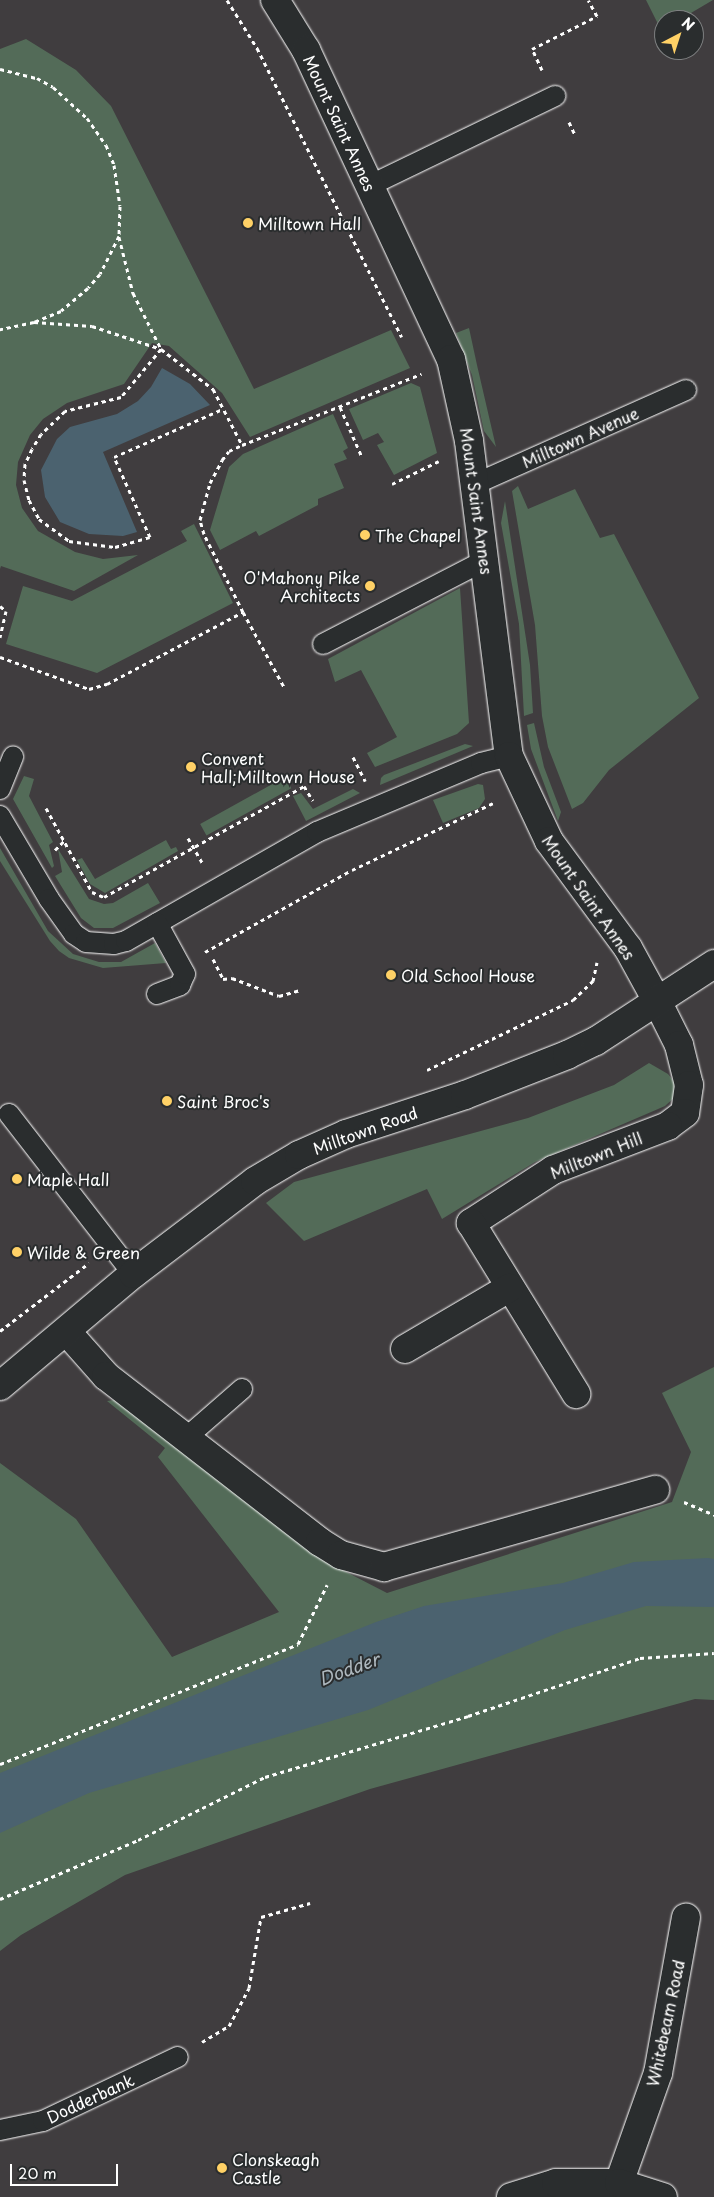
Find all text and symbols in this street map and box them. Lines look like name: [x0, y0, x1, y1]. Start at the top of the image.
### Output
north arrow: [654, 10, 704, 60]
text: N: [677, 12, 699, 36]
street label: Mount Saint Annes: [300, 52, 380, 194]
place label: Milltown Hall: [258, 213, 360, 233]
marker: Milltown Hall: [242, 217, 254, 229]
street label: Milltown Avenue: [519, 403, 641, 471]
street label: Mount Saint Annes: [457, 426, 497, 576]
place label: The Chapel: [375, 525, 462, 545]
marker: The Chapel: [359, 529, 371, 541]
place label: O'Mahony Pike Architects: [244, 567, 360, 605]
marker: O'Mahony Pike Architects: [364, 580, 376, 592]
place label: Convent Hall;Milltown House: [201, 748, 354, 786]
marker: Convent Hall;Milltown House: [185, 761, 197, 773]
street label: Mount Saint Annes: [539, 831, 639, 963]
place label: Old School House: [401, 965, 536, 985]
marker: Old School House: [385, 969, 397, 981]
place label: Saint Broc's: [177, 1091, 269, 1111]
marker: Saint Broc's: [161, 1095, 173, 1107]
street label: Milltown Road: [310, 1102, 420, 1158]
street label: Milltown Hill: [548, 1128, 644, 1182]
place label: Maple Hall: [27, 1169, 111, 1189]
marker: Maple Hall: [11, 1173, 23, 1185]
place label: Wilde & Green: [27, 1242, 142, 1262]
marker: Wilde & Green: [11, 1246, 23, 1258]
water label: Dodder: [316, 1648, 382, 1690]
street label: Whitebeam Road: [642, 1958, 688, 2088]
street label: Dodderbank: [43, 2069, 137, 2127]
place label: Clonskeagh Castle: [232, 2149, 320, 2187]
scale bar: [12, 2154, 120, 2186]
text: 20 m: [18, 2161, 57, 2184]
marker: Clonskeagh Castle: [216, 2162, 228, 2174]

